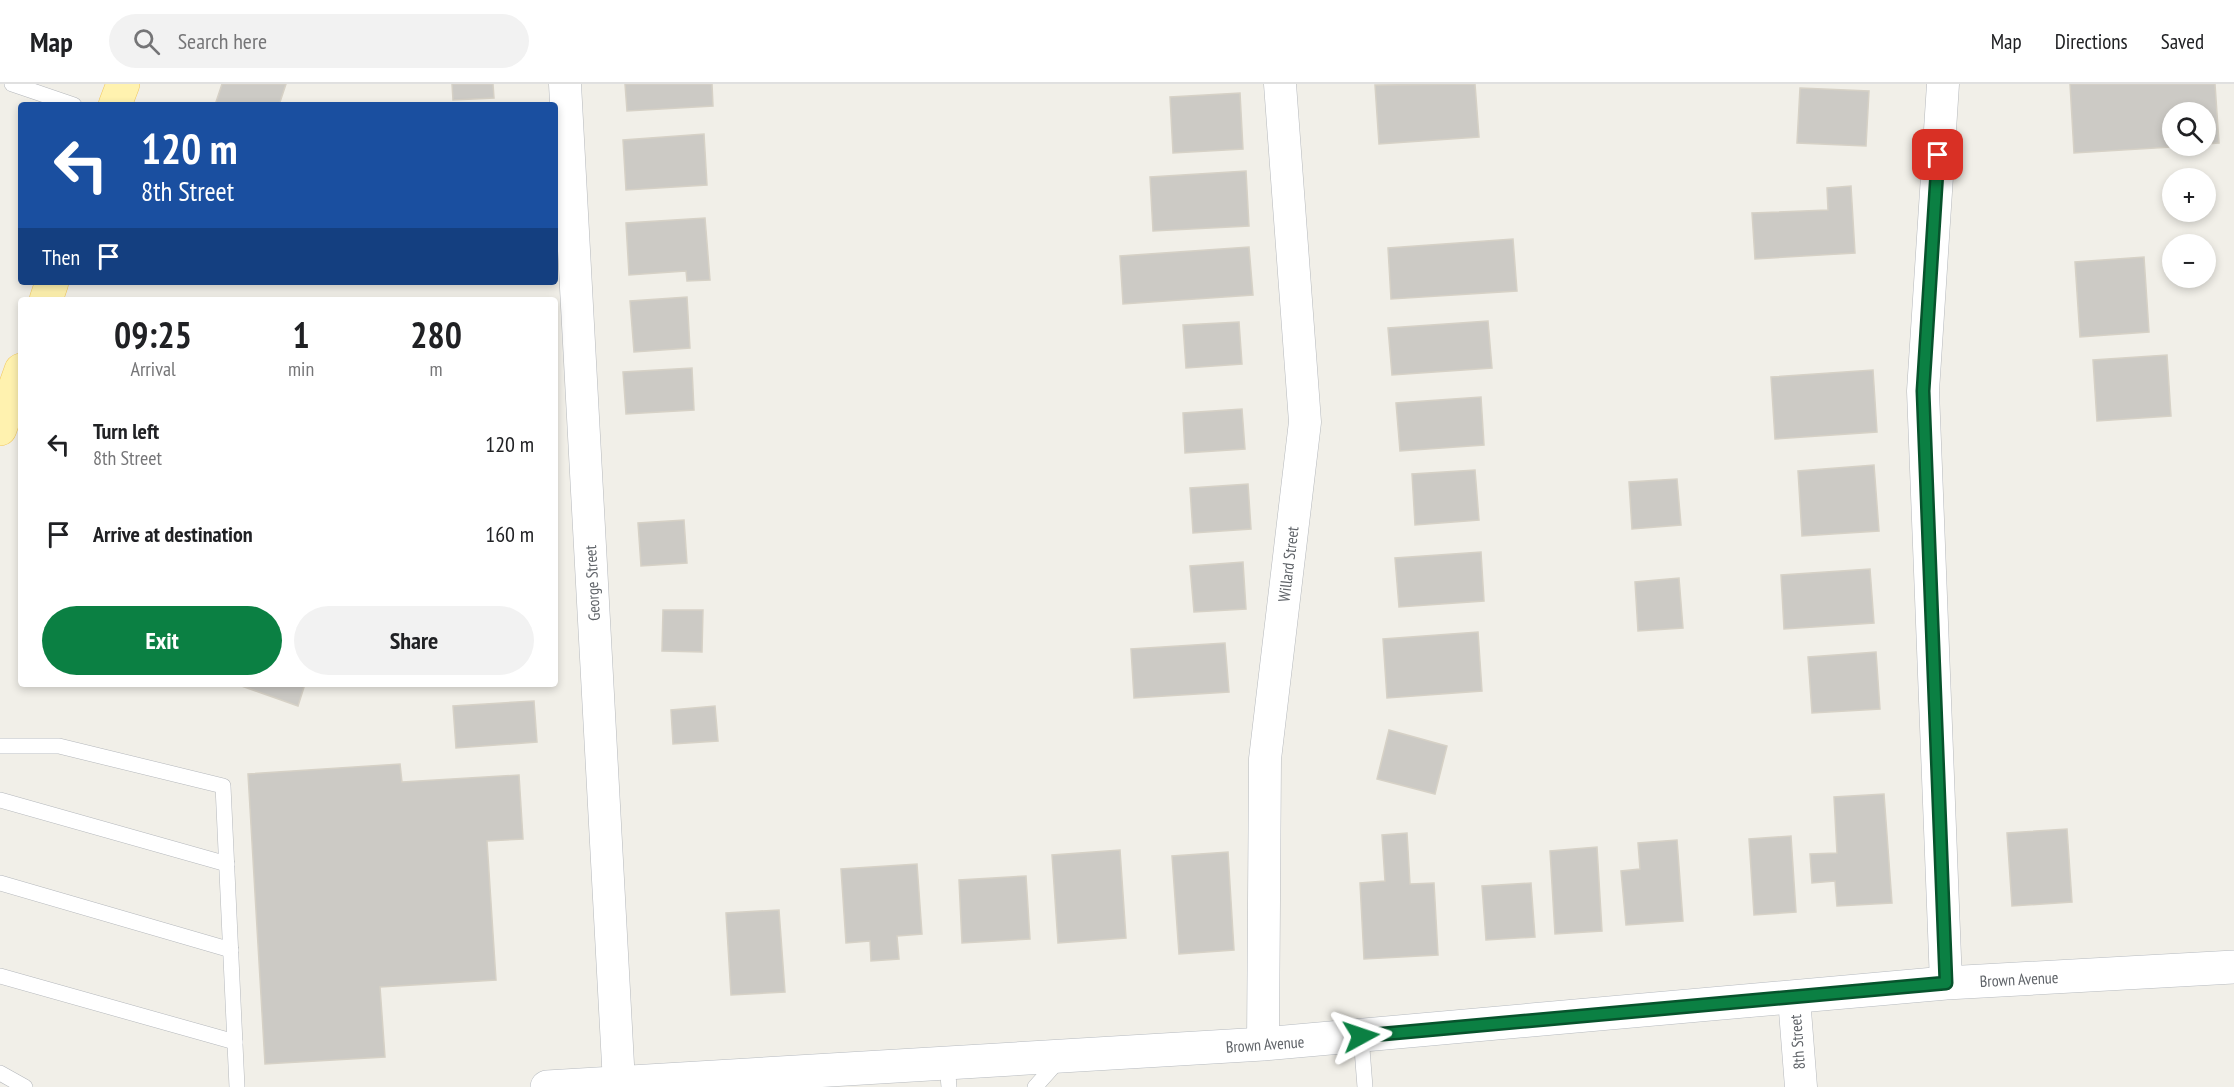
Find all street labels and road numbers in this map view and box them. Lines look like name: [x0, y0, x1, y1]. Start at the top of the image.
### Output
street label: Willard Street: [1273, 525, 1303, 603]
street label: George Street: [580, 544, 604, 621]
street label: Brown Avenue: [1979, 967, 2059, 991]
street label: 8th Street: [1785, 1013, 1809, 1070]
street label: Brown Avenue: [1225, 1031, 1305, 1057]

